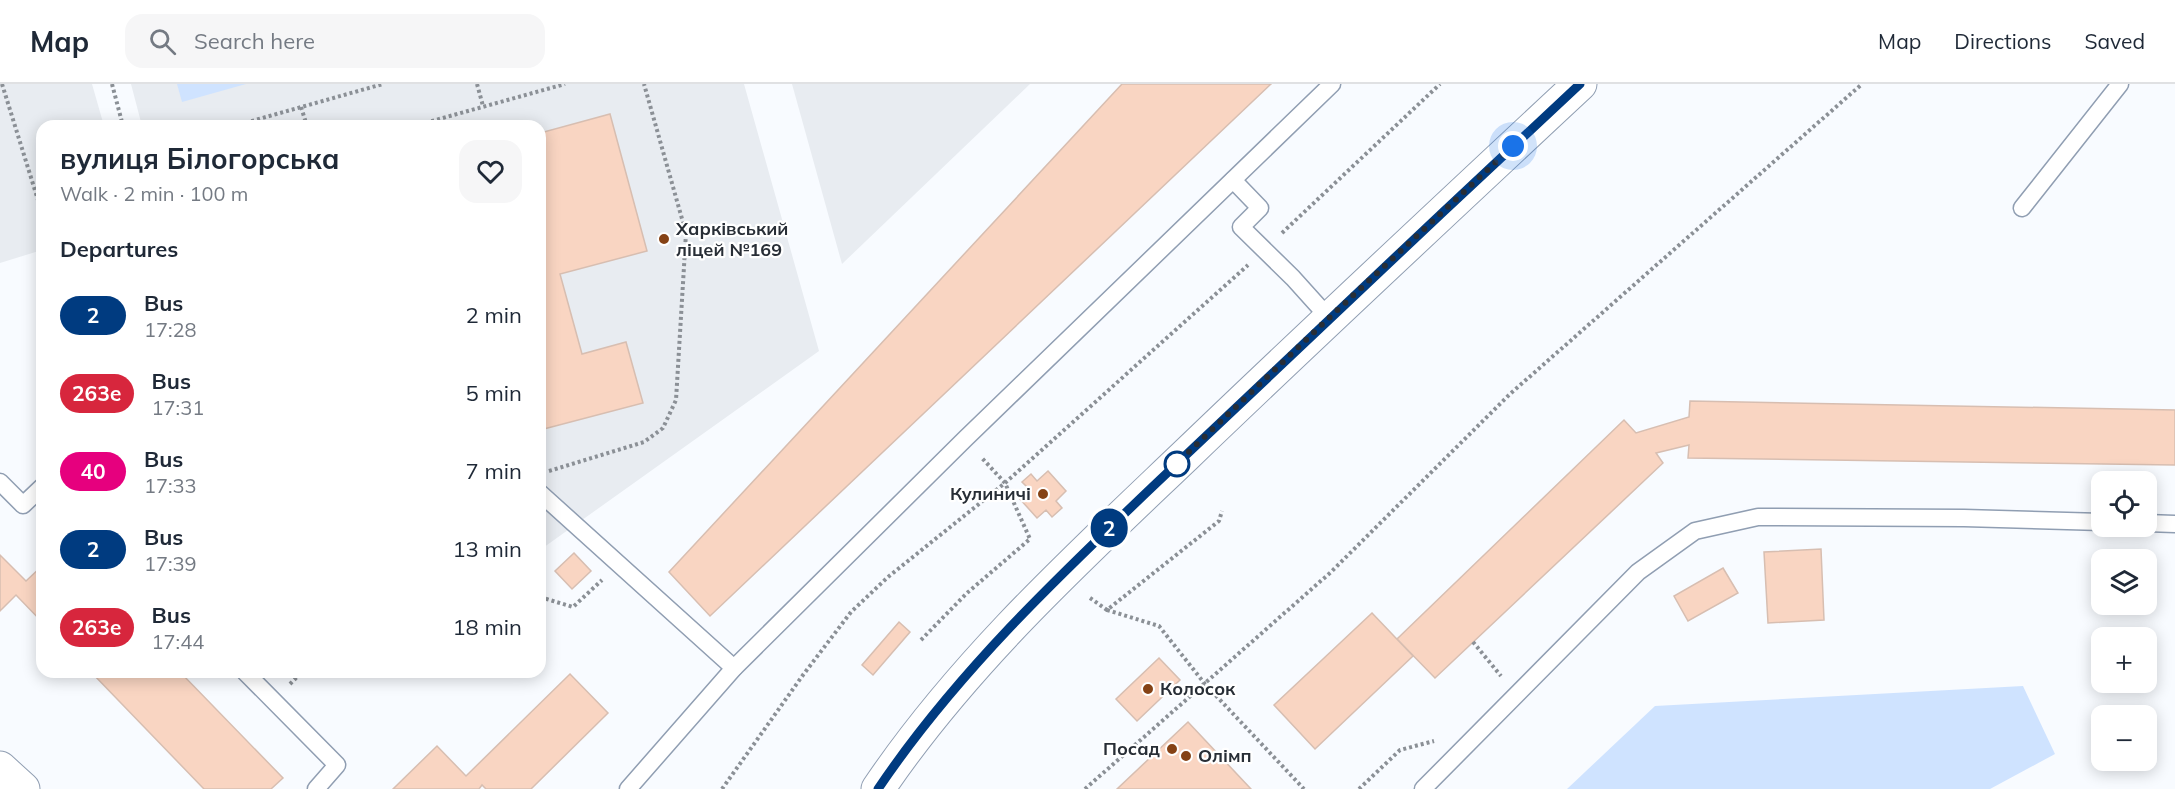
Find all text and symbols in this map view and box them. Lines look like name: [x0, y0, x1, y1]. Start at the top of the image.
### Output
search box: [125, 14, 545, 68]
text: Map: [30, 24, 89, 59]
icon: search: [146, 25, 179, 58]
text: Search here: [194, 27, 315, 55]
text: Map: [1878, 28, 1921, 54]
text: Directions: [1954, 28, 2051, 54]
text: Saved: [2084, 28, 2145, 54]
your location: [1498, 131, 1528, 161]
button: heart: [459, 140, 522, 203]
text: вулиця Білогорська: [60, 141, 339, 176]
text: Walk · 2 min · 100 m: [60, 181, 248, 206]
place label: Харківський ліцей №169: [675, 217, 788, 261]
marker: Харківський ліцей №169: [657, 232, 671, 246]
text: Departures: [60, 235, 178, 263]
text: Bus: [144, 289, 183, 317]
text: 2 min: [466, 301, 522, 329]
text: 2: [87, 302, 99, 328]
text: 17:28: [144, 317, 197, 342]
text: Bus: [152, 367, 191, 395]
text: 5 min: [466, 379, 522, 407]
text: 263е: [72, 380, 122, 406]
text: 17:31: [152, 395, 204, 420]
text: Bus: [144, 445, 183, 473]
unlabelled marker: [1164, 451, 1190, 477]
text: 7 min: [466, 457, 522, 485]
text: 40: [80, 458, 106, 484]
map controls: [2091, 471, 2157, 771]
button: locate: [2091, 471, 2157, 537]
text: 17:33: [144, 473, 197, 498]
place label: Кулиничі: [950, 482, 1031, 505]
marker: Кулиничі: [1036, 487, 1050, 501]
line badge: 2: [1090, 508, 1128, 548]
text: 2: [1103, 515, 1115, 541]
text: Bus: [144, 523, 183, 551]
text: 13 min: [452, 535, 522, 563]
text: 2: [87, 536, 99, 562]
button: layers: [2091, 549, 2157, 615]
text: 17:39: [144, 551, 197, 576]
text: Bus: [152, 601, 191, 629]
text: 18 min: [452, 613, 522, 641]
text: 263е: [72, 614, 122, 640]
button: +: [2091, 627, 2157, 693]
text: 17:44: [152, 629, 204, 654]
place label: Колосок: [1160, 677, 1236, 700]
marker: Колосок: [1141, 682, 1155, 696]
button: −: [2091, 705, 2157, 771]
place label: Посад: [1103, 737, 1161, 760]
marker: Посад: [1165, 742, 1179, 756]
place label: Олімп: [1198, 744, 1252, 767]
marker: Олімп: [1179, 749, 1193, 763]

